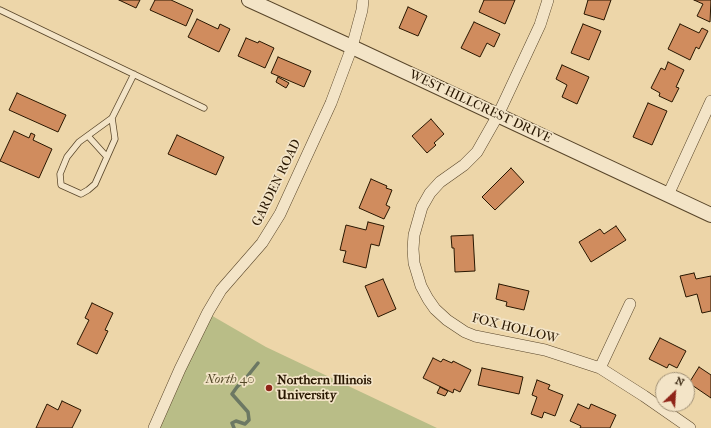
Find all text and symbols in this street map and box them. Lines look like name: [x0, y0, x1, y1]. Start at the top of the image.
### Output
street label: WEST HILLCREST DRIVE: [406, 67, 554, 147]
street label: GARDEN ROAD: [249, 137, 305, 229]
street label: FOX HOLLOW: [470, 311, 560, 347]
park label: North 40: [206, 372, 254, 388]
north arrow: [655, 372, 695, 412]
place label: Northern Illinois University: [277, 373, 372, 404]
text: N: [673, 374, 686, 389]
marker: Northern Illinois University: [264, 383, 274, 393]

